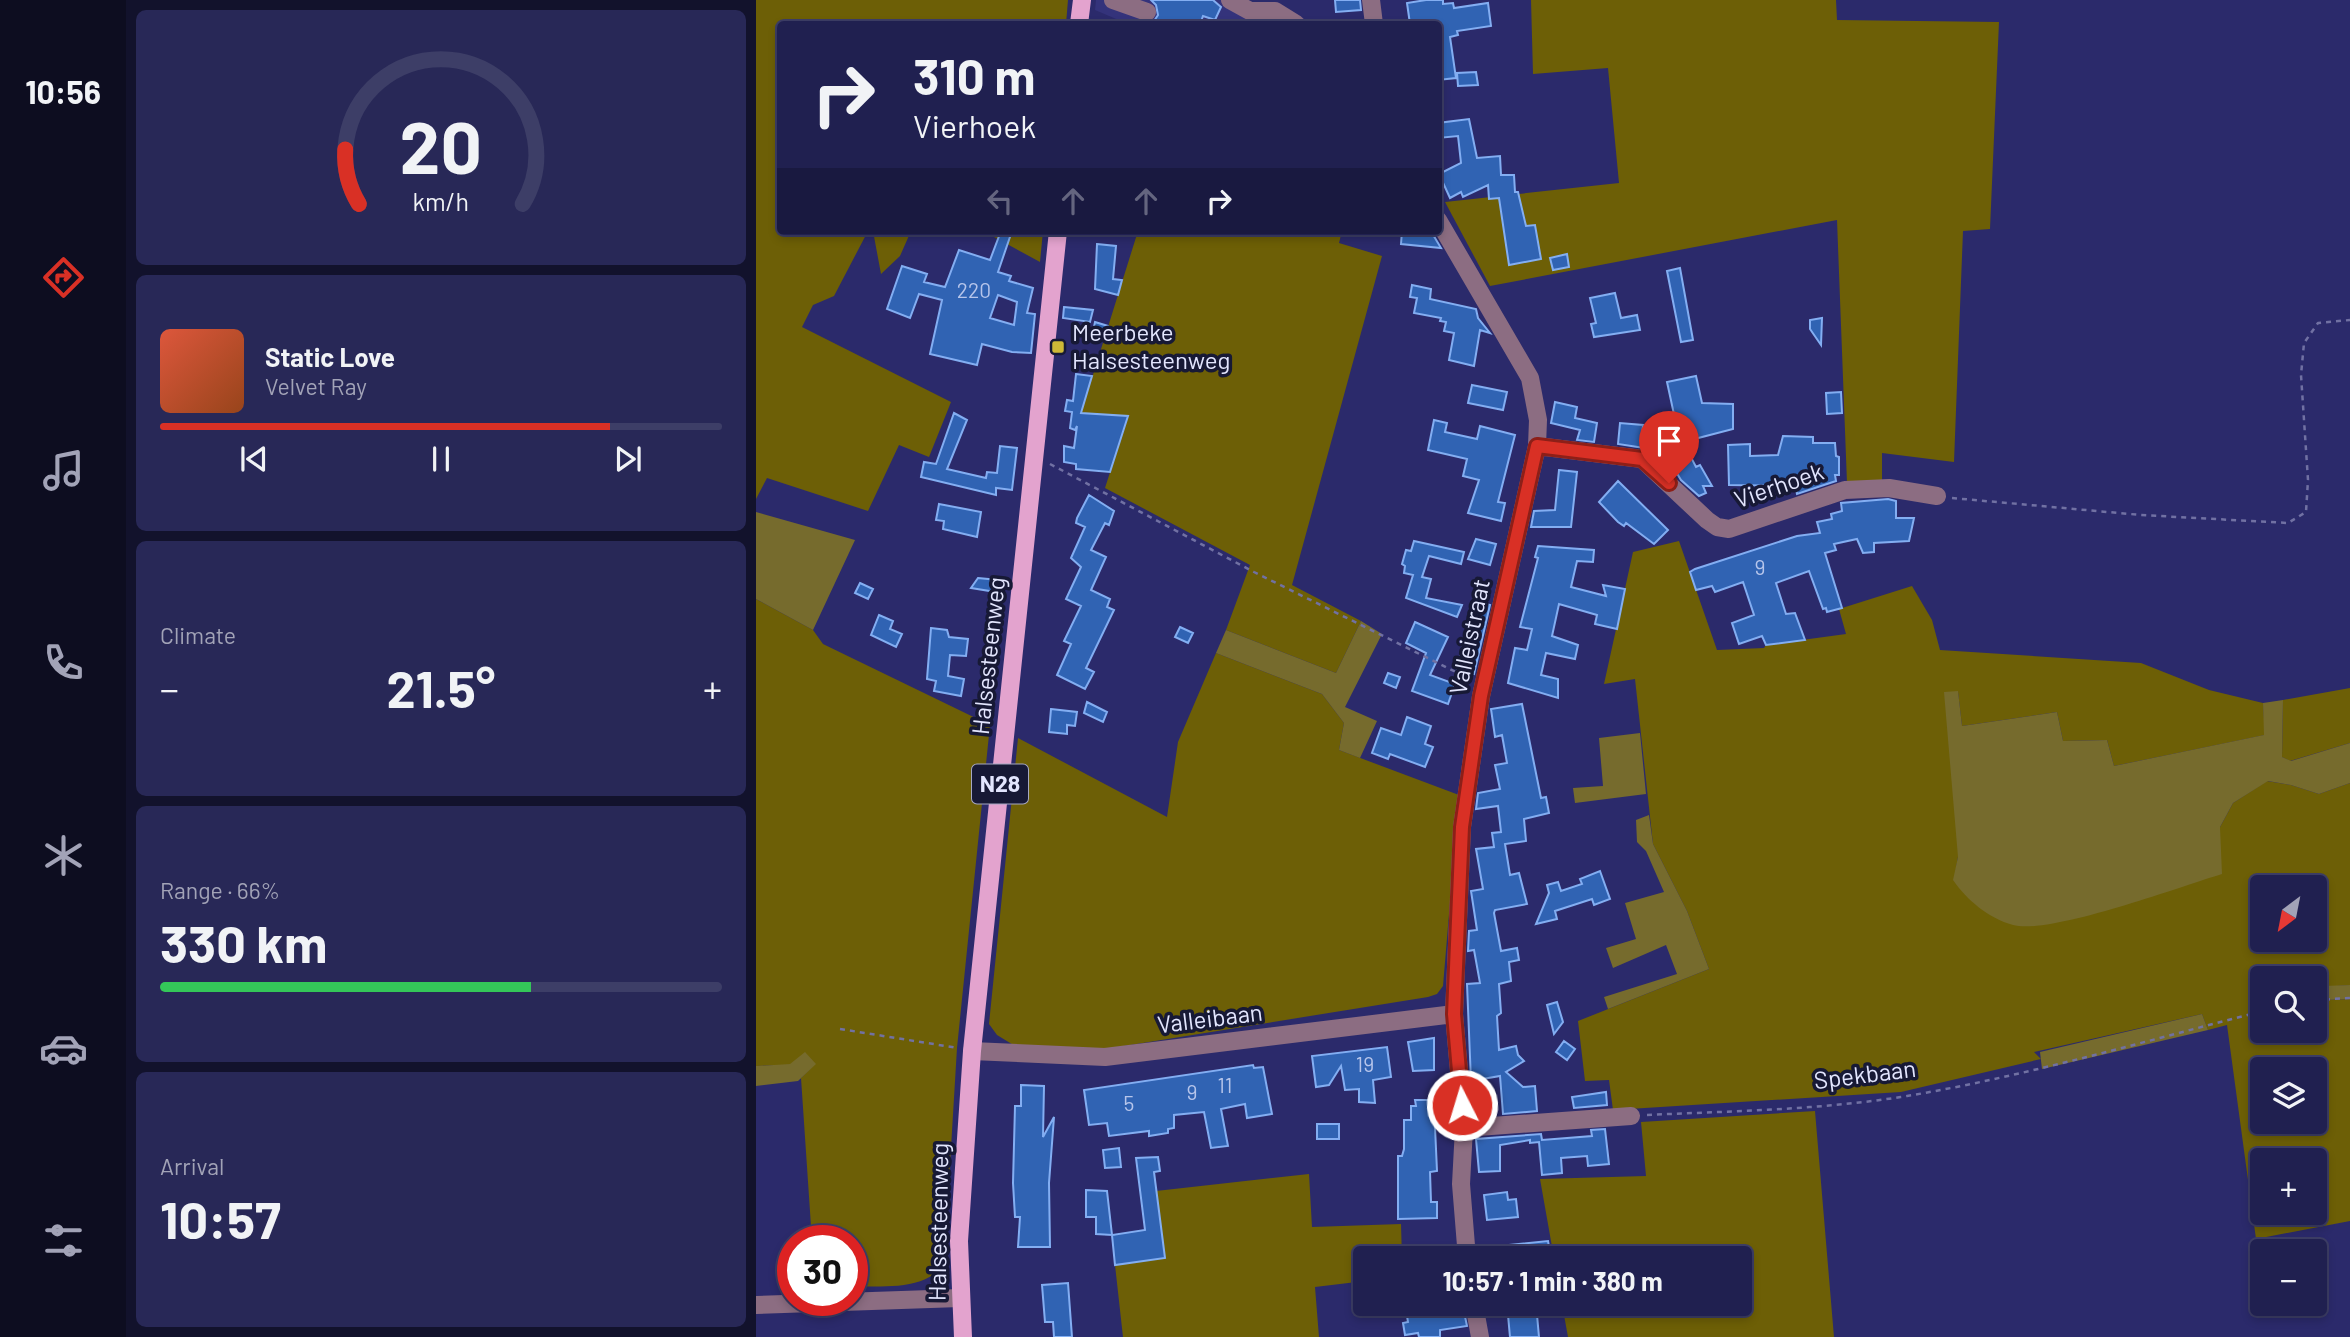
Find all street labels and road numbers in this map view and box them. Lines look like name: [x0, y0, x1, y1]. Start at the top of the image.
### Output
street label: Vierhoek: [1730, 456, 1827, 513]
street label: Halsesteenweg: [965, 576, 1010, 736]
street label: Valleistraat: [1442, 576, 1495, 697]
road number: N28: [972, 764, 1028, 804]
street label: Valleibaan: [1156, 997, 1264, 1038]
street label: Spekbaan: [1812, 1053, 1917, 1094]
street label: Halsesteenweg: [922, 1143, 953, 1301]

